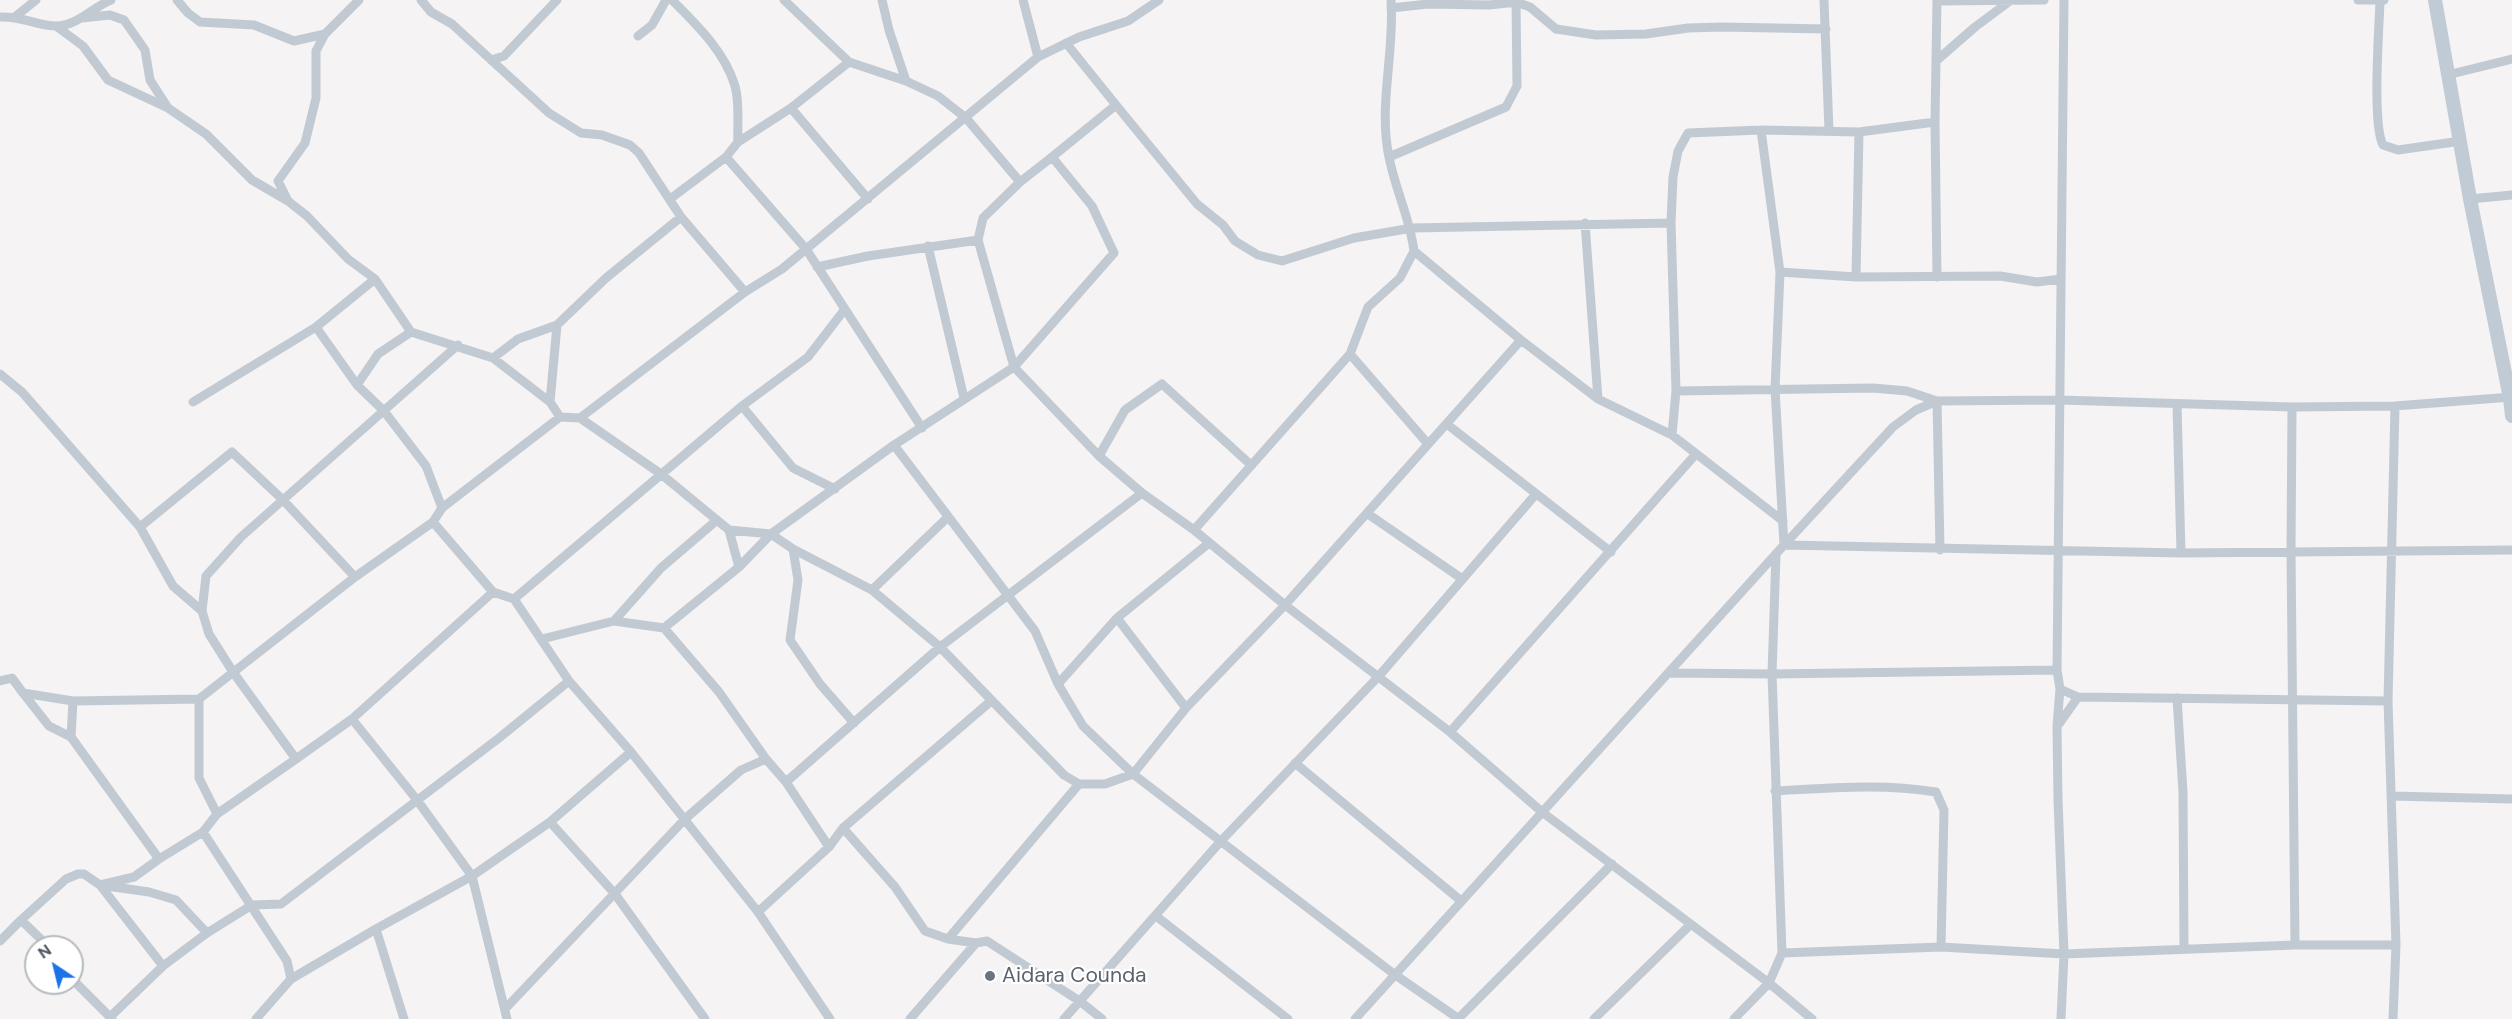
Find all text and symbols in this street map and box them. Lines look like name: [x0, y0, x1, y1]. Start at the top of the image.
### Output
north arrow: [24, 935, 84, 995]
text: N: [34, 940, 55, 963]
place label: Aidara Counda: [1002, 963, 1147, 989]
marker: Aidara Counda: [983, 969, 997, 983]

